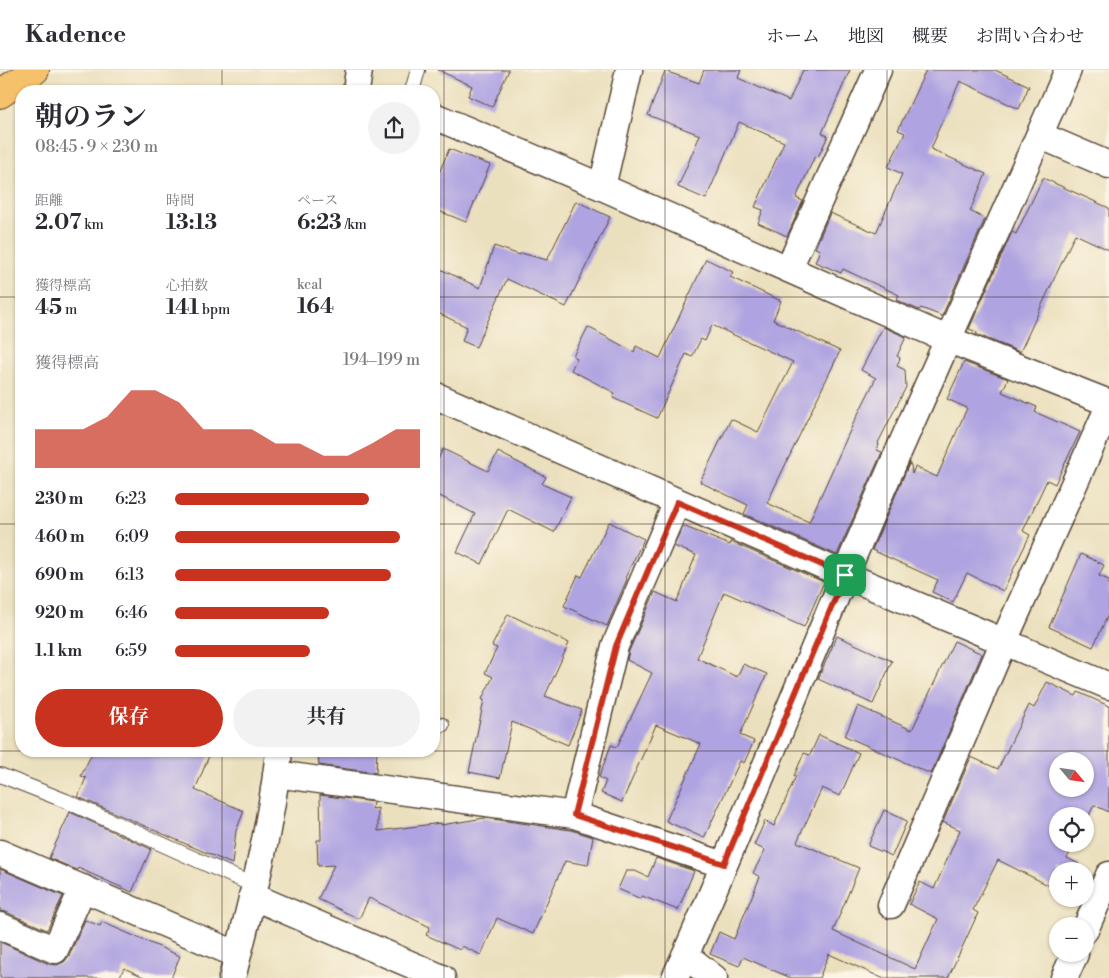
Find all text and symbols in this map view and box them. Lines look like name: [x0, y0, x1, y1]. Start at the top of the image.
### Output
text: Kadence: [25, 20, 126, 50]
text: ホーム: [766, 25, 820, 48]
text: 地図: [848, 25, 884, 48]
text: 概要: [912, 25, 948, 48]
text: お問い合わせ: [976, 25, 1084, 48]
text: 朝のラン: [35, 100, 147, 135]
button: share: [368, 102, 420, 154]
text: 08:45 · 9 × 230 m: [35, 137, 158, 157]
text: 距離: [35, 192, 63, 210]
text: 時間: [166, 192, 194, 210]
text: ペース: [297, 192, 338, 210]
text: 2.07: [35, 210, 81, 236]
text: 13:13: [166, 210, 217, 236]
text: 6:23: [297, 210, 342, 236]
text: km: [81, 216, 104, 234]
text: /km: [342, 216, 367, 234]
text: kcal: [297, 276, 322, 294]
text: 獲得標高: [35, 277, 91, 295]
text: 心拍数: [166, 277, 208, 295]
text: 164: [297, 294, 334, 320]
text: 45: [35, 295, 62, 321]
text: 141: [166, 295, 199, 321]
text: m: [62, 301, 77, 319]
text: bpm: [199, 301, 230, 319]
text: 194–199 m: [343, 350, 420, 370]
text: 獲得標高: [35, 353, 99, 373]
text: 230 m: [35, 489, 83, 509]
text: 6:23: [115, 489, 146, 509]
text: 460 m: [35, 527, 85, 547]
text: 6:09: [115, 527, 149, 547]
pin: [824, 554, 866, 596]
icon: arrive: [831, 561, 859, 589]
text: 690 m: [35, 565, 84, 585]
text: 6:13: [115, 565, 144, 585]
text: 920 m: [35, 603, 84, 623]
text: 6:46: [115, 603, 148, 623]
text: 1.1 km: [35, 641, 82, 661]
text: 6:59: [115, 641, 147, 661]
button: 保存: [35, 689, 223, 747]
button: 共有: [233, 689, 420, 747]
north arrow: [1049, 752, 1094, 798]
map controls: [1049, 752, 1094, 962]
button: locate: [1049, 807, 1094, 852]
button: +: [1049, 862, 1094, 907]
button: −: [1049, 917, 1094, 962]

